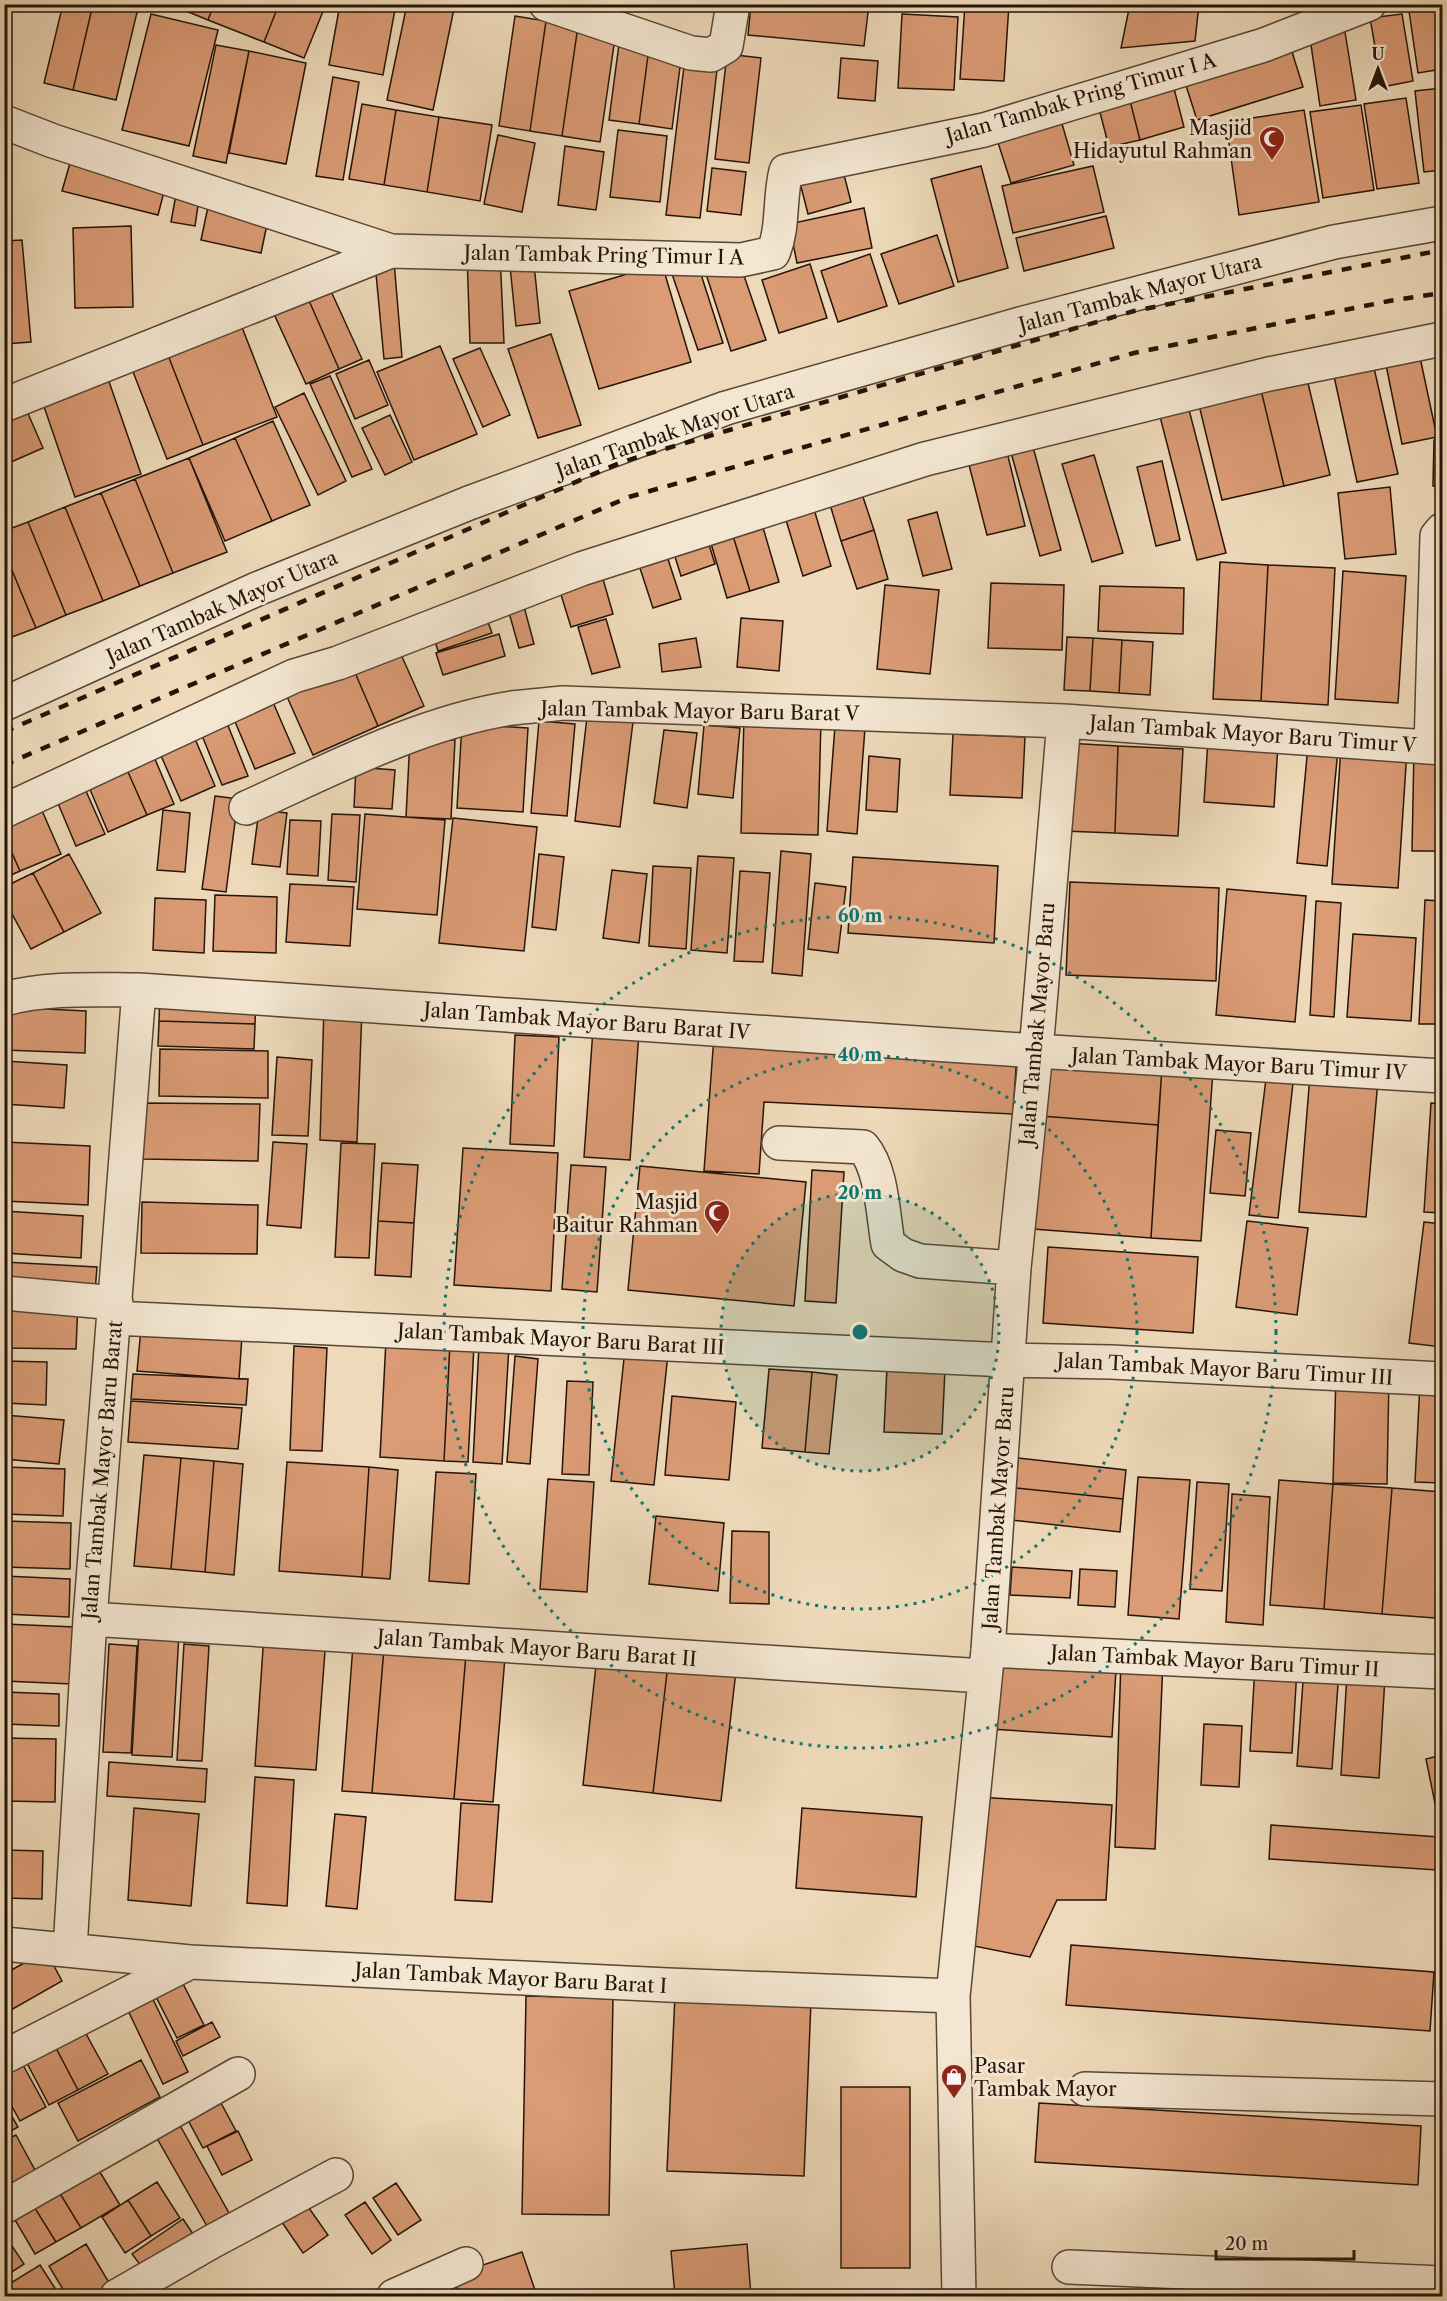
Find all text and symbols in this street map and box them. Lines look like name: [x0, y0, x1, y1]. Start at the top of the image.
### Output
north arrow: [1348, 39, 1408, 99]
text: U: [1372, 44, 1385, 64]
street label: Jalan Tambak Pring Timur I A: [940, 48, 1220, 149]
place label: Masjid Hidayutul Rahman: [1073, 116, 1252, 163]
mosque icon: Masjid Hidayutul Rahman: [1257, 124, 1287, 162]
street label: Jalan Tambak Pring Timur I A: [461, 241, 745, 269]
street label: Jalan Tambak Mayor Utara: [1013, 249, 1264, 338]
street label: Jalan Tambak Mayor Utara: [550, 379, 798, 484]
street label: Jalan Tambak Mayor Utara: [100, 545, 342, 670]
street label: Jalan Tambak Mayor Baru Barat V: [537, 696, 860, 726]
street label: Jalan Tambak Mayor Baru Timur V: [1086, 710, 1418, 757]
street label: Jalan Tambak Mayor Baru: [1014, 901, 1060, 1150]
text: 60 m: [838, 905, 882, 927]
street label: Jalan Tambak Mayor Baru Barat IV: [420, 997, 752, 1044]
street label: Jalan Tambak Mayor Baru Timur IV: [1068, 1043, 1408, 1085]
text: 40 m: [838, 1044, 882, 1066]
text: 20 m: [838, 1182, 882, 1204]
place label: Masjid Baitur Rahman: [555, 1190, 698, 1237]
mosque icon: Masjid Baitur Rahman: [702, 1198, 732, 1236]
street label: Jalan Tambak Mayor Baru Barat III: [394, 1318, 725, 1360]
street label: Jalan Tambak Mayor Baru Barat: [77, 1320, 127, 1623]
centre of rings: [850, 1322, 870, 1342]
street label: Jalan Tambak Mayor Baru Timur III: [1053, 1348, 1394, 1390]
street label: Jalan Tambak Mayor Baru: [977, 1385, 1018, 1634]
street label: Jalan Tambak Mayor Baru Barat II: [373, 1625, 698, 1671]
street label: Jalan Tambak Mayor Baru Timur II: [1047, 1640, 1380, 1682]
street label: Jalan Tambak Mayor Baru Barat I: [351, 1958, 668, 1998]
place label: Pasar Tambak Mayor: [974, 2054, 1117, 2101]
shop icon: Pasar Tambak Mayor: [939, 2062, 969, 2100]
scale bar: [1216, 2223, 1354, 2261]
text: 20 m: [1225, 2233, 1269, 2255]

